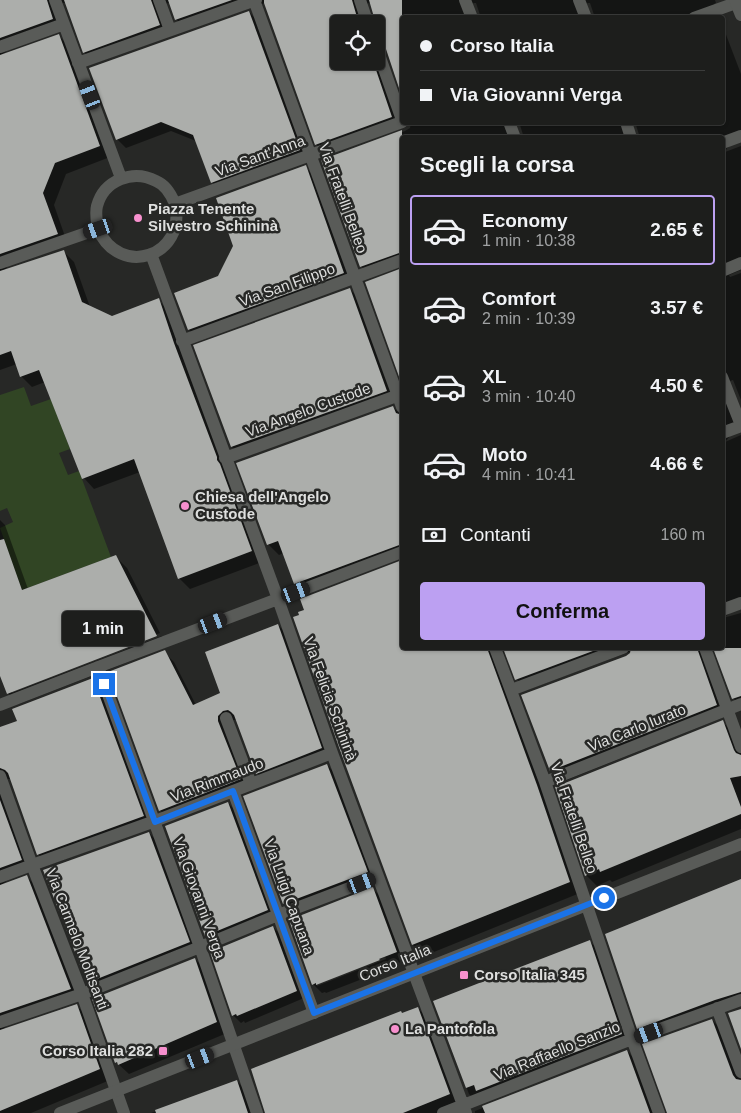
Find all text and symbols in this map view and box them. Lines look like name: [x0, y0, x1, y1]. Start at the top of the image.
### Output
map controls: [330, 15, 385, 70]
button: locate: [330, 15, 385, 70]
text: Corso Italia: [450, 35, 553, 56]
car: [77, 78, 102, 112]
text: Via Giovanni Verga: [450, 84, 622, 105]
street label: Via Sant'Anna: [213, 131, 308, 180]
street label: Via Fratelli Belleo: [316, 140, 371, 255]
text: Scegli la corsa: [420, 152, 574, 177]
place label: Piazza Tenente Silvestro Schininà: [148, 200, 279, 234]
icon: car: [422, 208, 467, 253]
text: Economy: [482, 210, 568, 231]
marker: Piazza Tenente Silvestro Schininà: [132, 212, 144, 224]
car: [81, 217, 114, 241]
text: 2.65 €: [650, 219, 703, 240]
text: 1 min · 10:38: [482, 232, 575, 249]
street label: Via San Filippo: [237, 259, 337, 310]
icon: car: [422, 286, 467, 331]
text: Comfort: [482, 288, 556, 309]
text: 3.57 €: [650, 297, 703, 318]
text: 2 min · 10:39: [482, 310, 575, 327]
icon: car: [422, 364, 467, 409]
text: XL: [482, 366, 506, 387]
text: 4.50 €: [650, 375, 703, 396]
street label: Via Angelo Custode: [243, 379, 373, 440]
text: 3 min · 10:40: [482, 388, 575, 405]
icon: car: [422, 442, 467, 487]
text: Moto: [482, 444, 527, 465]
text: 4.66 €: [650, 453, 703, 474]
text: 4 min · 10:41: [482, 466, 575, 483]
place label: Chiesa dell'Angelo Custode: [195, 488, 329, 522]
marker: Chiesa dell'Angelo Custode: [179, 500, 191, 512]
icon: cash: [420, 521, 448, 549]
text: Contanti: [460, 524, 531, 545]
text: 160 m: [661, 526, 705, 543]
car: [279, 580, 312, 604]
button: Conferma: [420, 582, 705, 640]
car: [196, 611, 229, 635]
callout: 1 min: [63, 612, 145, 646]
text: 1 min: [82, 620, 124, 637]
street label: Via Felicia Schininà: [300, 635, 361, 764]
route end: [93, 673, 115, 695]
street label: Via Carlo Iurato: [585, 700, 688, 755]
street label: Via Rimmaudo: [168, 754, 266, 805]
street label: Via Fratelli Belleo: [547, 760, 601, 876]
street label: Via Giovanni Verga: [170, 835, 230, 962]
street label: Via Luigi Capuana: [261, 836, 319, 958]
street label: Via Carmelo Moltisanti: [43, 866, 112, 1012]
car: [345, 871, 378, 895]
route start: [593, 887, 615, 909]
street label: Corso Italia: [356, 940, 434, 985]
place label: Corso Italia 345: [474, 966, 585, 983]
marker: Corso Italia 345: [458, 969, 470, 981]
street label: Via Raffaello Sanzio: [491, 1017, 622, 1084]
place label: La Pantofola: [405, 1020, 496, 1037]
car: [632, 1021, 665, 1045]
marker: La Pantofola: [389, 1023, 401, 1035]
place label: Corso Italia 282: [42, 1042, 153, 1059]
marker: Corso Italia 282: [157, 1045, 169, 1057]
car: [183, 1046, 216, 1070]

